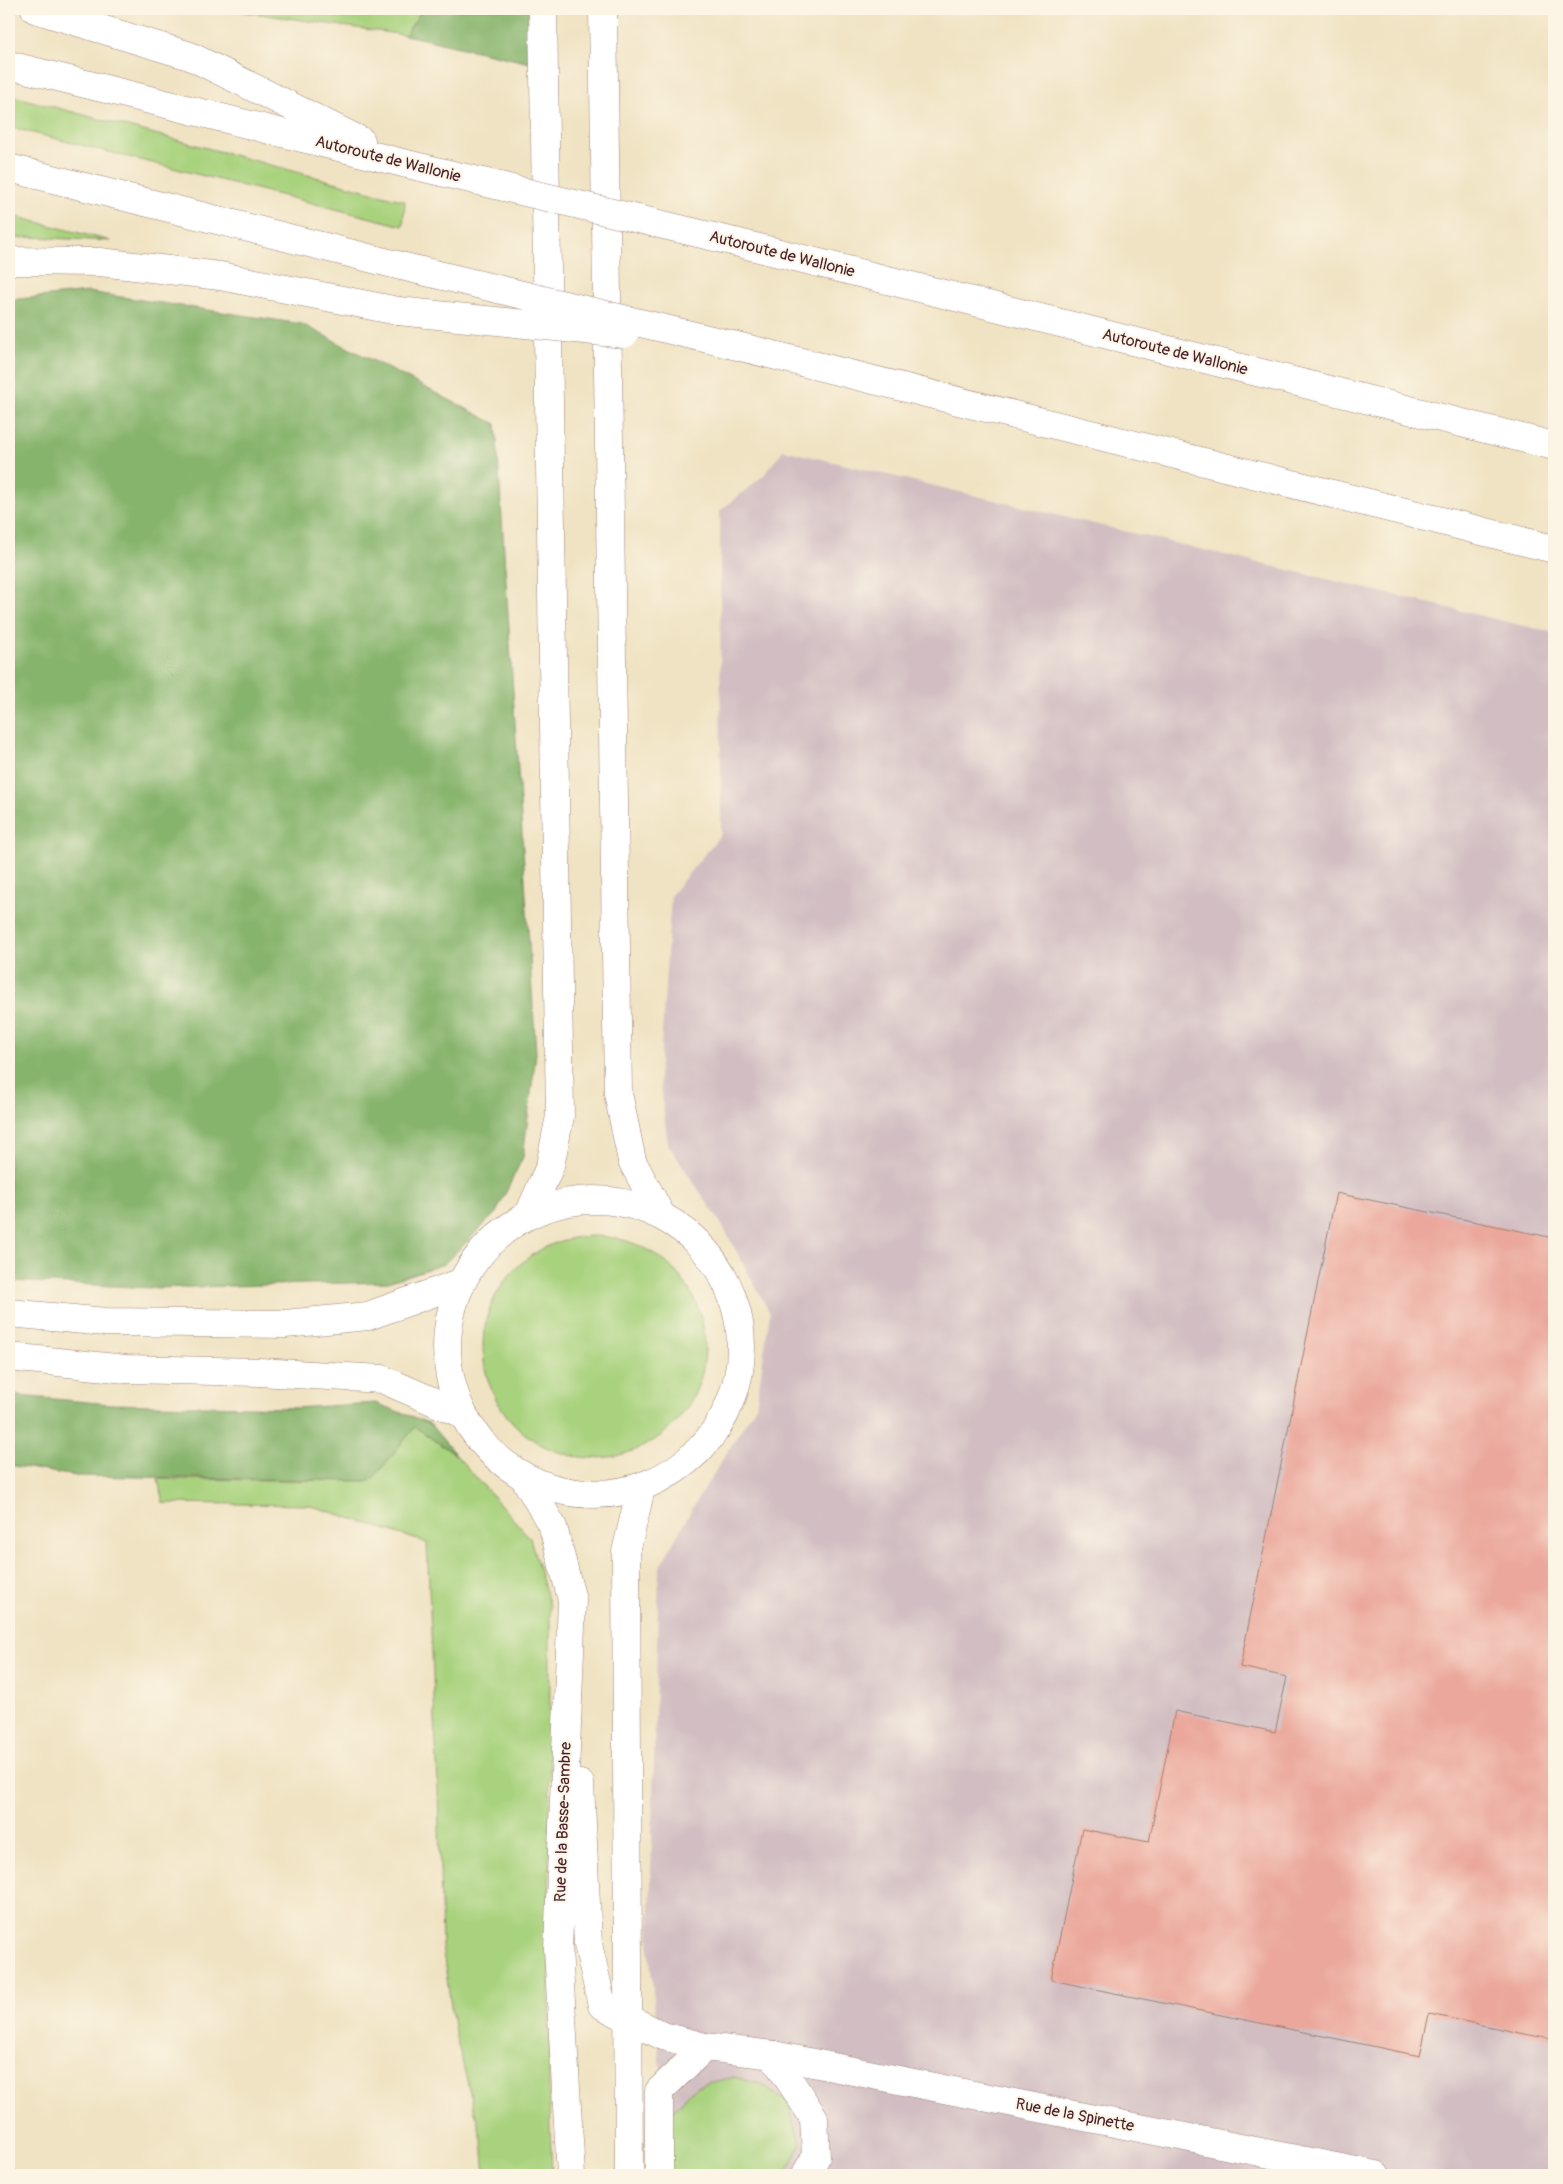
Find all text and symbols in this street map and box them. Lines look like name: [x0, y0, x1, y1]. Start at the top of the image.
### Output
street label: Autoroute de Wallonie: [313, 131, 463, 187]
street label: Autoroute de Wallonie: [707, 226, 857, 282]
street label: Autoroute de Wallonie: [1100, 324, 1250, 380]
street label: Rue de la Basse-Sambre: [550, 1741, 576, 1902]
street label: Rue de la Spinette: [1014, 2094, 1136, 2136]

